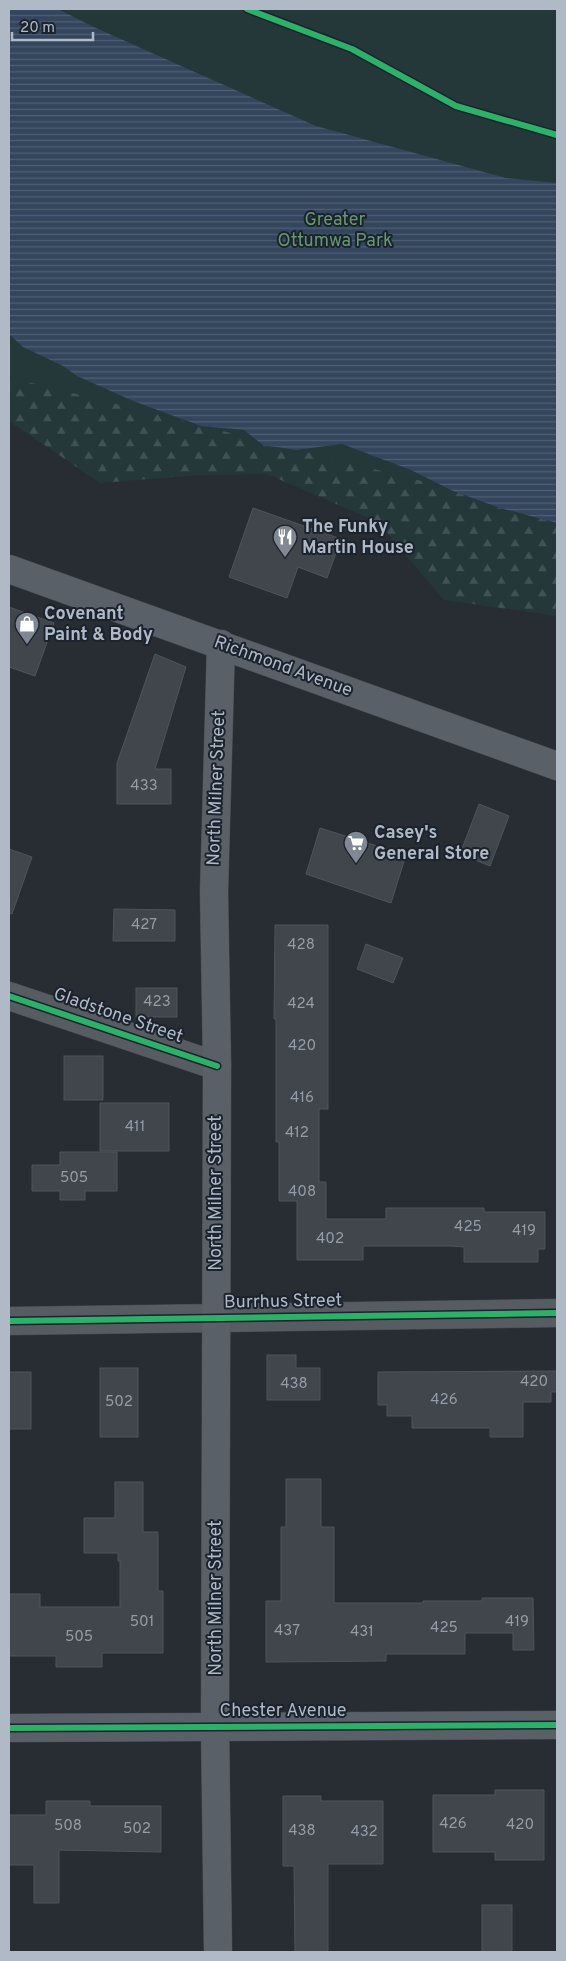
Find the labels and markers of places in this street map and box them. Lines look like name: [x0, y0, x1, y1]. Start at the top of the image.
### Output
place label: The Funky Martin House: [302, 516, 414, 560]
restaurant icon: The Funky Martin House: [272, 524, 298, 558]
place label: Covenant Paint & Body: [44, 603, 153, 647]
shop icon: Covenant Paint & Body: [14, 611, 40, 645]
place label: Casey's General Store: [374, 822, 489, 866]
supermarket icon: Casey's General Store: [343, 830, 369, 864]

